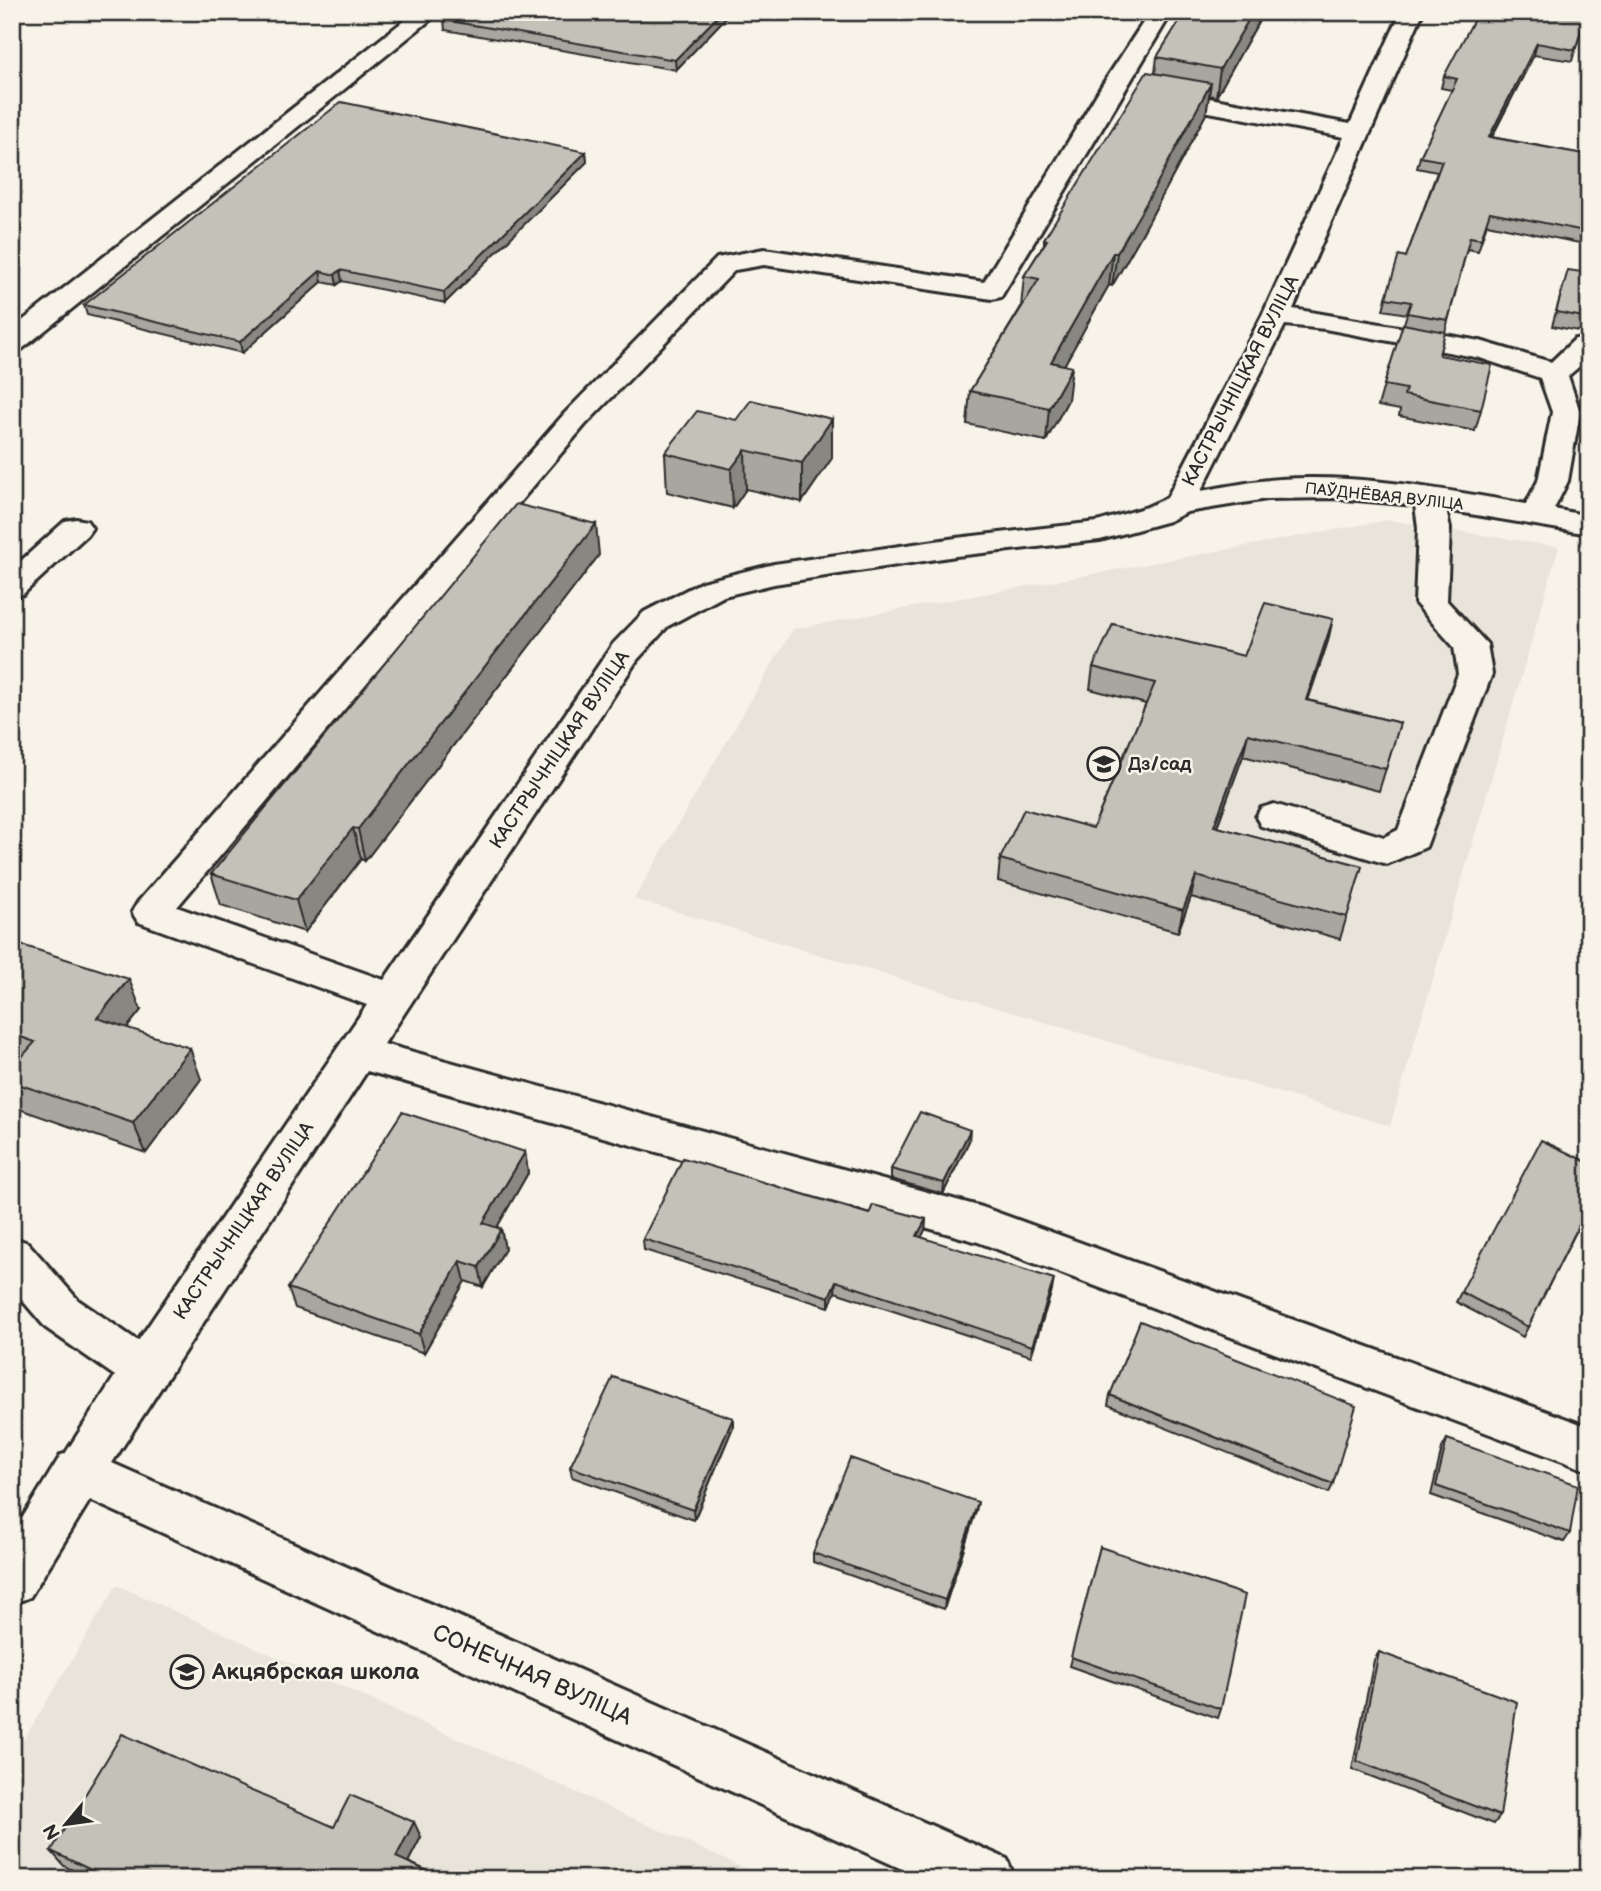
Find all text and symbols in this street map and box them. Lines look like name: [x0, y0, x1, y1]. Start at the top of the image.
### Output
street label: КАСТРЫЧНІЦКАЯ ВУЛІЦА: [1178, 271, 1305, 490]
street label: ПАЎДНЁВАЯ ВУЛІЦА: [1304, 478, 1464, 515]
street label: КАСТРЫЧНІЦКАЯ ВУЛІЦА: [485, 646, 635, 853]
school or university icon: Дз/сад: [1085, 745, 1123, 783]
place label: Дз/сад: [1128, 753, 1192, 776]
street label: КАСТРЫЧНІЦКАЯ ВУЛІЦА: [169, 1117, 319, 1324]
street label: СОНЕЧНАЯ ВУЛІЦА: [428, 1618, 636, 1732]
school or university icon: Акцябрская школа: [168, 1653, 206, 1691]
place label: Акцябрская школа: [211, 1658, 420, 1686]
north arrow: [32, 1790, 102, 1860]
text: N: [39, 1820, 66, 1843]

